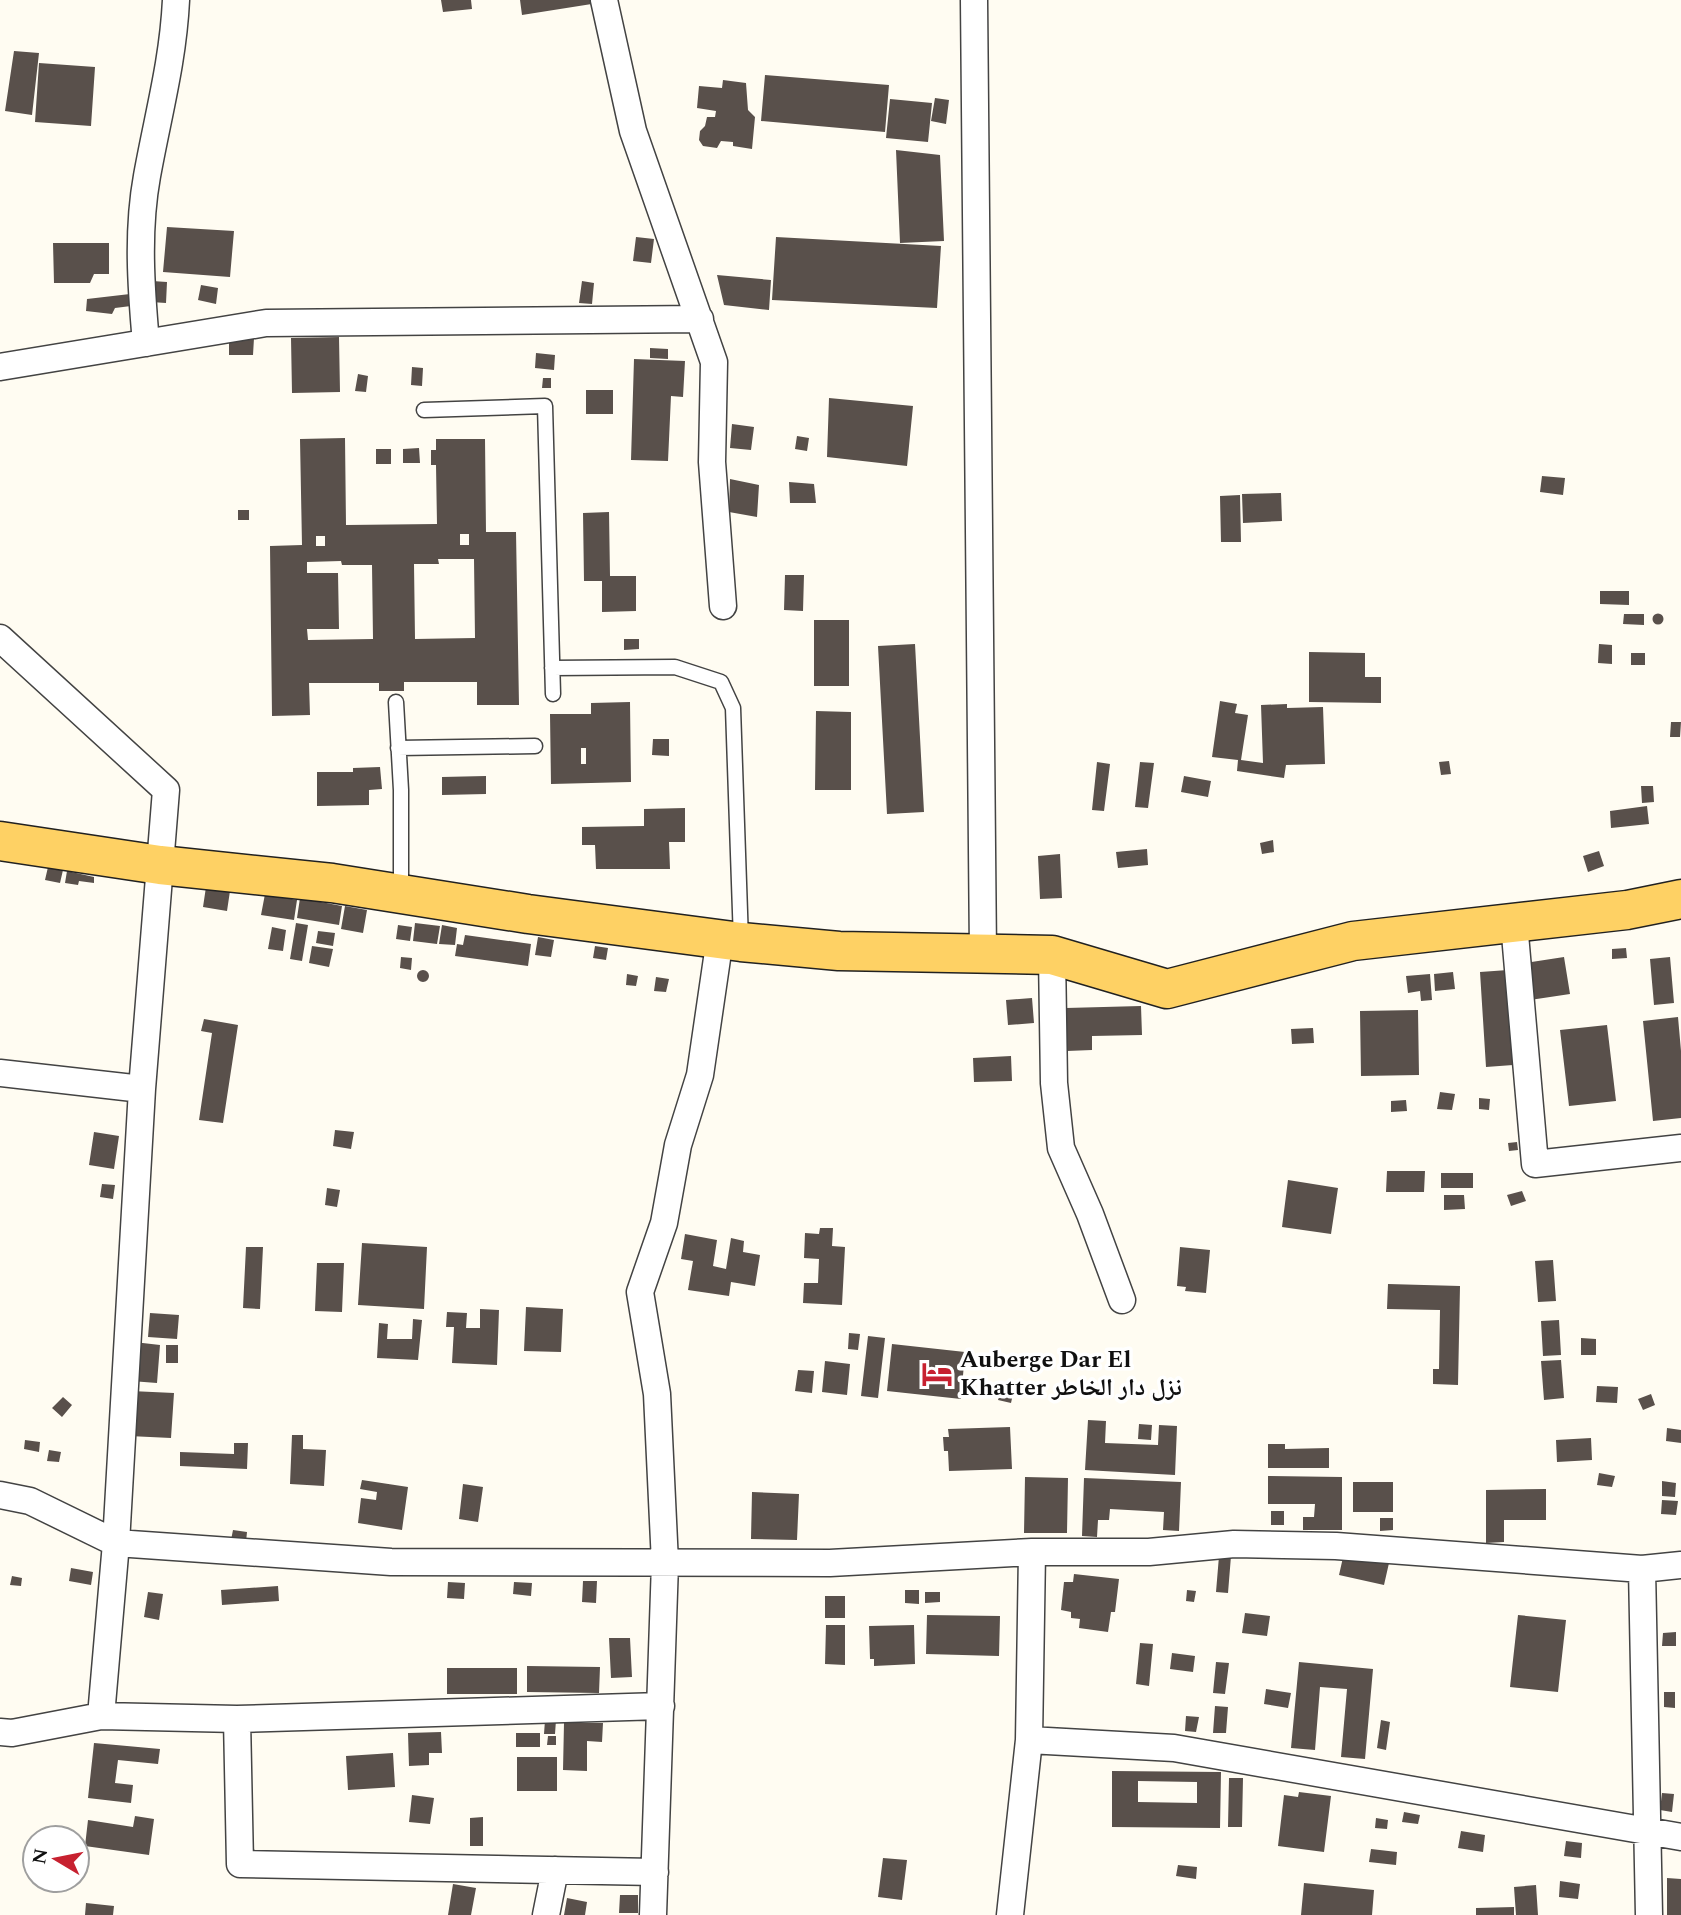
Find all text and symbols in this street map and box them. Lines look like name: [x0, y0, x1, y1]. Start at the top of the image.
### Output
place label: Auberge Dar El Khatter نزل دار الخاطر: [960, 1342, 1182, 1406]
hotel icon: Auberge Dar El Khatter نزل دار الخاطر: [920, 1357, 954, 1391]
north arrow: [21, 1824, 91, 1894]
text: N: [25, 1846, 56, 1866]

